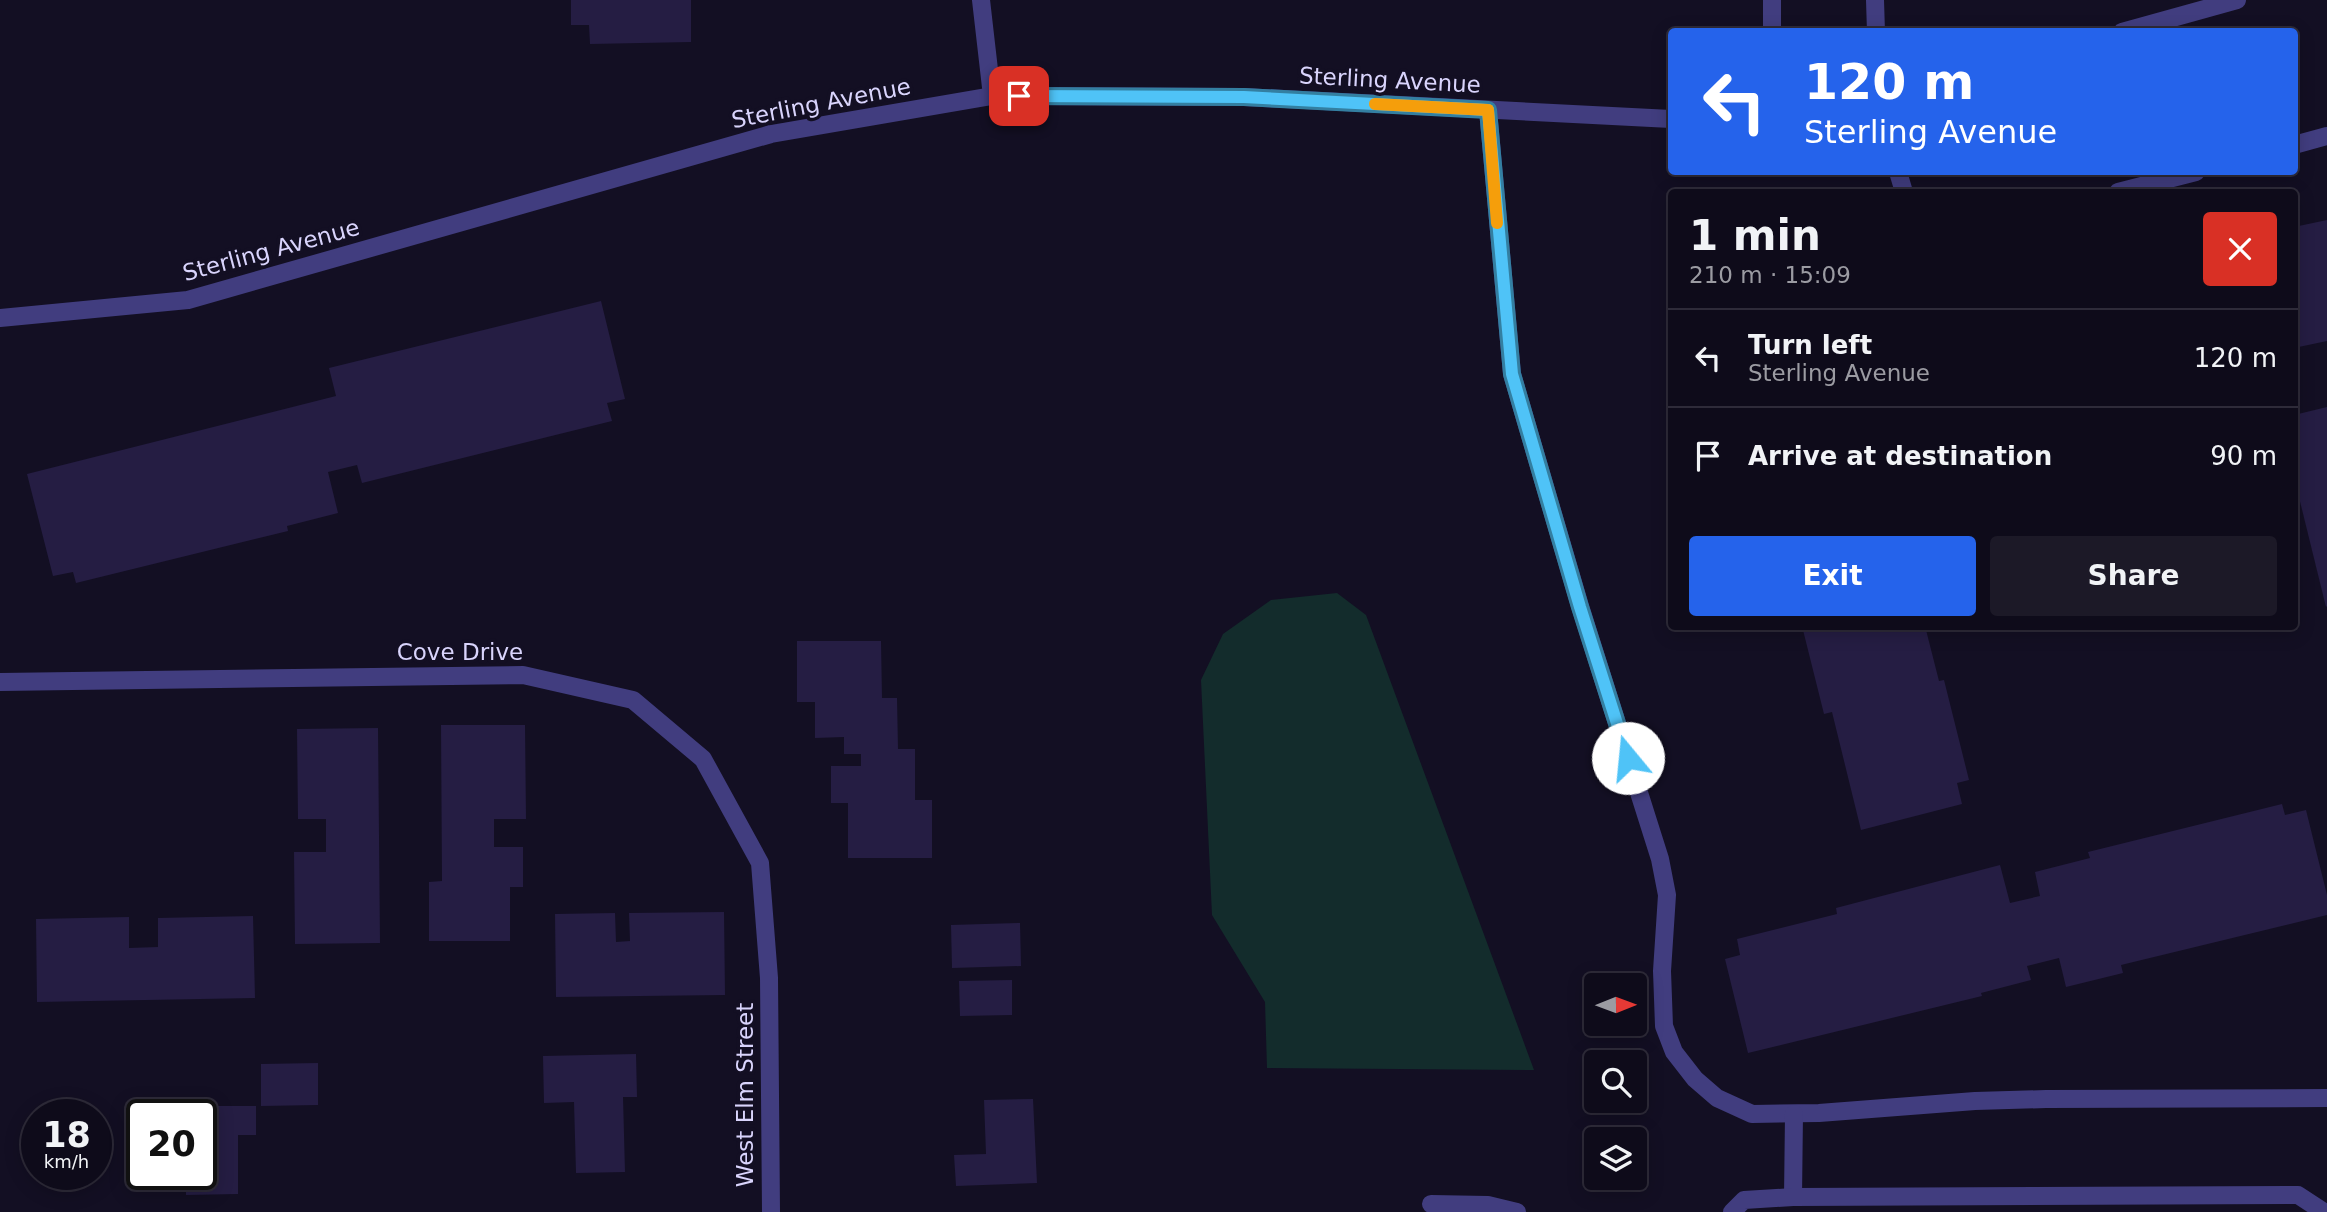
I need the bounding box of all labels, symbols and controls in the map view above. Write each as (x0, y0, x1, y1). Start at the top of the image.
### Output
text: 120 m (1804, 54, 1974, 111)
icon: left (1689, 56, 1780, 147)
street label: Sterling Avenue (1298, 62, 1482, 98)
pin (989, 66, 1049, 126)
street label: Sterling Avenue (729, 73, 913, 133)
icon: arrive (1000, 77, 1038, 115)
text: Sterling Avenue (1804, 113, 2057, 151)
text: 1 min (1689, 211, 1821, 260)
button: close (2203, 212, 2277, 286)
street label: Sterling Avenue (180, 214, 362, 286)
text: 210 m · 15:09 (1689, 262, 1851, 288)
text: Turn left (1748, 330, 1872, 360)
icon: left (1689, 339, 1727, 377)
text: 120 m (2194, 343, 2277, 373)
text: Sterling Avenue (1748, 360, 1930, 386)
icon: arrive (1689, 437, 1727, 475)
text: Arrive at destination (1748, 441, 2052, 471)
text: 90 m (2210, 441, 2277, 471)
button: Exit (1689, 536, 1976, 616)
button: Share (1990, 536, 2277, 616)
street label: Cove Drive (397, 639, 523, 665)
position arrow (1591, 721, 1665, 795)
north arrow (1584, 973, 1647, 1036)
map controls (1584, 973, 1647, 1190)
street label: West Elm Street (732, 1003, 758, 1187)
button: search (1584, 1050, 1647, 1113)
speed limit sign: 20 (126, 1099, 217, 1190)
text: 18 (42, 1115, 91, 1155)
button: layers (1584, 1127, 1647, 1190)
text: km/h (44, 1151, 89, 1172)

